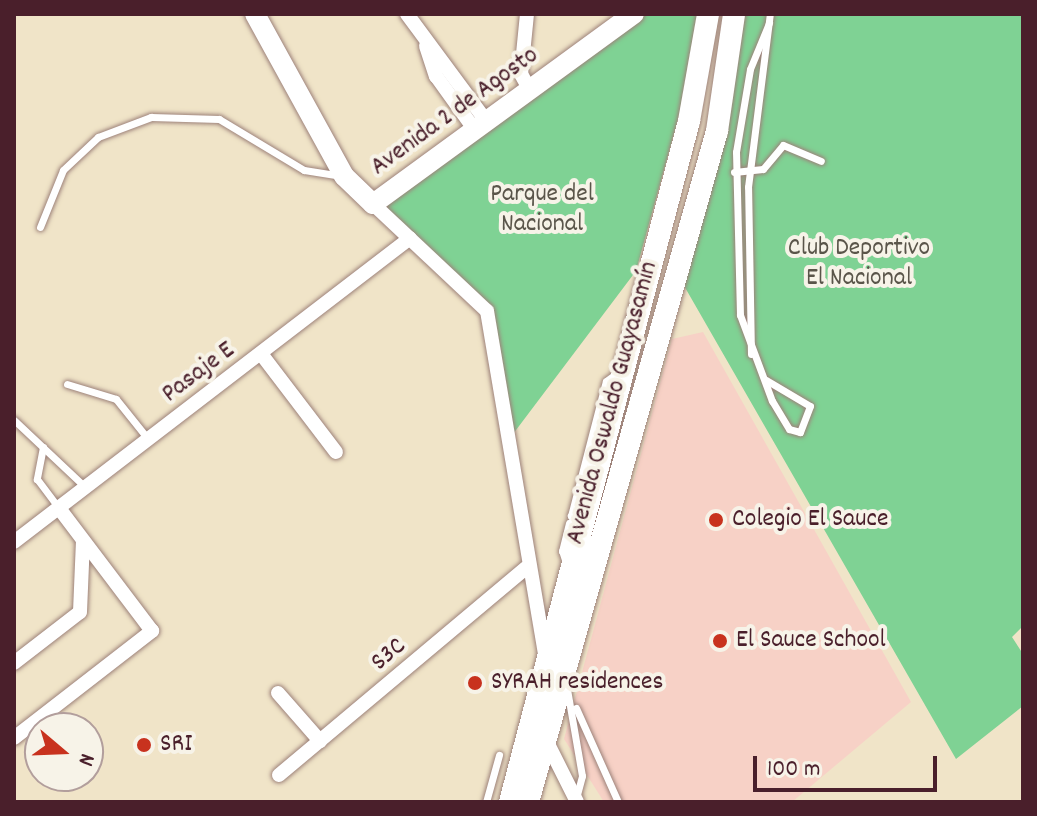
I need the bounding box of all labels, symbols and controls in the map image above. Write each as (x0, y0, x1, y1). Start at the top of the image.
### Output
street label: Avenida 2 de Agosto (365, 41, 545, 183)
park label: Parque del Nacional (490, 179, 594, 240)
park label: Club Deportivo El Nacional (788, 233, 930, 294)
street label: Avenida Oswaldo Guayasamín (560, 258, 666, 548)
street label: Pasaje E (156, 336, 242, 410)
place label: Colegio El Sauce (732, 504, 888, 536)
marker: Colegio El Sauce (707, 511, 725, 529)
place label: El Sauce School (736, 625, 886, 657)
street label: S3C (365, 632, 413, 678)
marker: El Sauce School (711, 632, 729, 650)
place label: SYRAH residences (491, 667, 663, 699)
marker: SYRAH residences (466, 674, 484, 692)
north arrow (24, 712, 104, 792)
place label: SRI (160, 729, 192, 761)
marker: SRI (135, 736, 153, 754)
scale bar (757, 740, 941, 790)
text: N (69, 749, 102, 770)
text: 100 m (767, 753, 820, 787)

